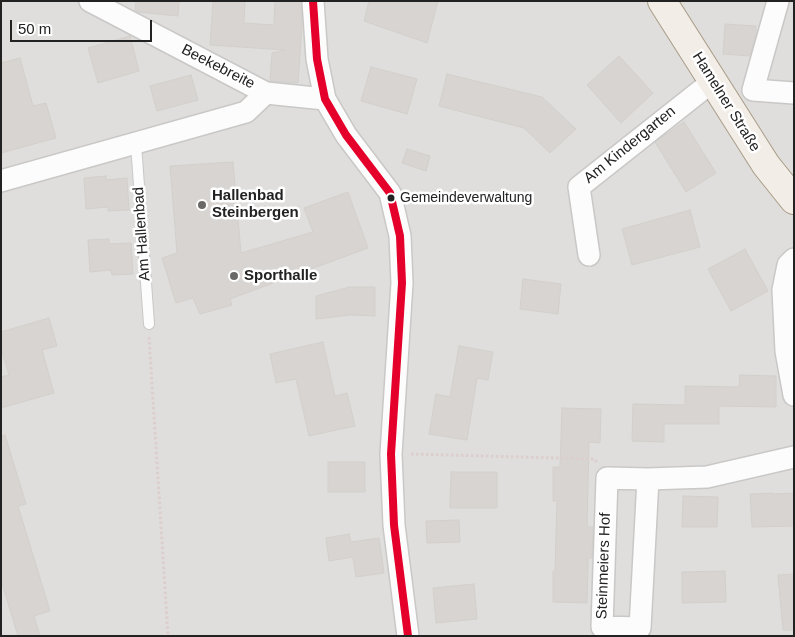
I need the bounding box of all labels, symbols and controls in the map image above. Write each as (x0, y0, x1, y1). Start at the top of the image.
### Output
scale bar (12, 10, 155, 42)
text: 50 m (18, 20, 51, 37)
street label: Beekebreite (178, 41, 258, 93)
street label: Hamelner Straße (688, 49, 764, 155)
street label: Am Kindergarten (581, 103, 679, 187)
street label: Am Hallenbad (130, 186, 154, 282)
place label: Hallenbad Steinbergen (212, 187, 299, 222)
place label: Gemeindeverwaltung (400, 190, 532, 206)
marker: Gemeindeverwaltung (386, 193, 396, 203)
marker: Hallenbad Steinbergen (196, 199, 208, 211)
place label: Sporthalle (244, 267, 317, 285)
marker: Sporthalle (228, 270, 240, 282)
street label: Steinmeiers Hof (593, 512, 615, 620)

